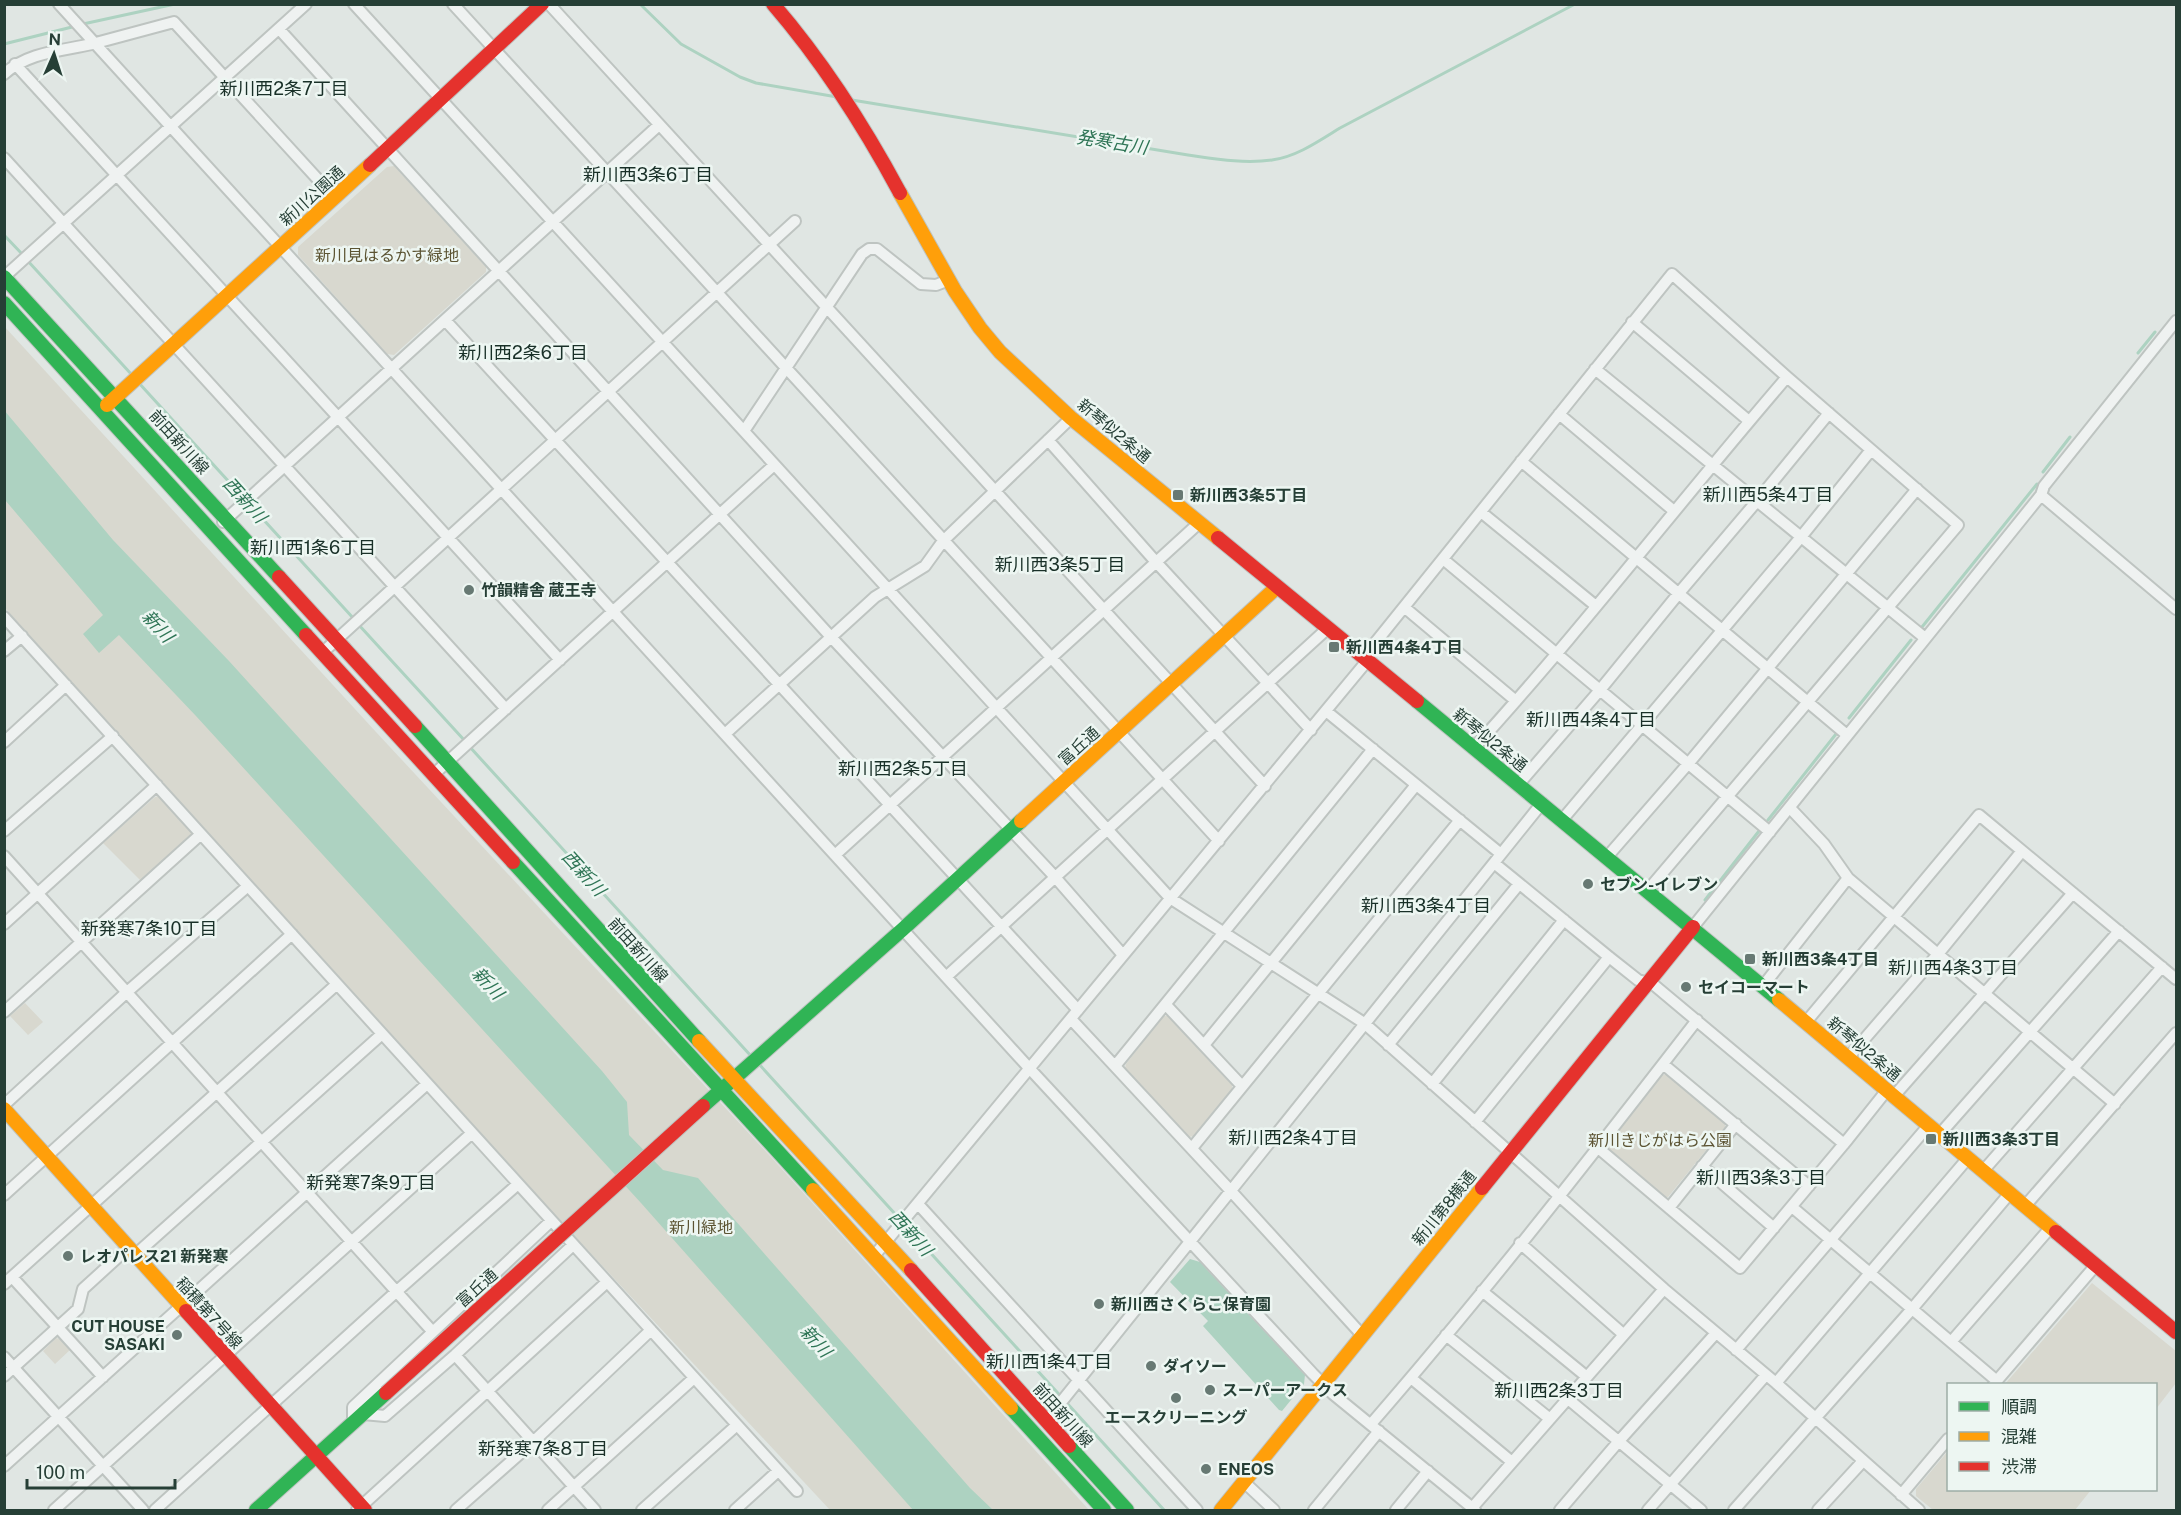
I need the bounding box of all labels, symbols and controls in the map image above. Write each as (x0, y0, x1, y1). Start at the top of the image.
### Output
north arrow (24, 24, 84, 84)
text: N (48, 30, 62, 49)
district label: 新川西2条7丁目 (219, 78, 349, 99)
water label: 発寒古川 (1075, 126, 1151, 158)
street label: 新川公園通 (276, 162, 348, 230)
district label: 新川西3条6丁目 (583, 164, 713, 185)
park label: 新川見はるかす緑地 (315, 246, 459, 265)
district label: 新川西2条6丁目 (458, 342, 588, 363)
street label: 新琴似2条通 (1074, 395, 1154, 467)
street label: 前田新川線 (145, 406, 213, 478)
water label: 西新川 (219, 473, 272, 529)
district label: 新川西5条4丁目 (1703, 484, 1833, 505)
place label: 新川西3条5丁目 (1190, 486, 1307, 505)
marker: 新川西3条5丁目 (1171, 488, 1185, 502)
district label: 新川西1条6丁目 (250, 537, 376, 558)
district label: 新川西3条5丁目 (995, 554, 1125, 575)
place label: 竹韻精舎 蔵王寺 (481, 581, 597, 600)
marker: 竹韻精舎 蔵王寺 (462, 583, 476, 597)
water label: 新川 (138, 606, 179, 648)
place label: 新川西4条4丁目 (1346, 638, 1463, 657)
marker: 新川西4条4丁目 (1327, 640, 1341, 654)
street label: 新琴似2条通 (1449, 704, 1531, 776)
district label: 新川西4条4丁目 (1526, 709, 1656, 730)
street label: 富丘通 (1055, 723, 1103, 769)
district label: 新川西2条5丁目 (838, 758, 968, 779)
water label: 西新川 (558, 846, 611, 902)
place label: セブン-イレブン (1600, 875, 1718, 894)
marker: セブン-イレブン (1581, 877, 1595, 891)
district label: 新川西3条4丁目 (1361, 895, 1491, 916)
street label: 前田新川線 (604, 914, 672, 986)
district label: 新発寒7条10丁目 (80, 918, 218, 939)
place label: 新川西3条4丁目 (1762, 950, 1879, 969)
marker: 新川西3条4丁目 (1743, 952, 1757, 966)
district label: 新川西4条3丁目 (1888, 957, 2018, 978)
water label: 新川 (468, 963, 509, 1005)
place label: セイコーマート (1698, 978, 1810, 997)
marker: セイコーマート (1679, 980, 1693, 994)
street label: 新琴似2条通 (1824, 1013, 1904, 1085)
district label: 新川西2条4丁目 (1228, 1127, 1358, 1148)
place label: 新川西3条3丁目 (1943, 1130, 2060, 1149)
park label: 新川きじがはら公園 (1588, 1131, 1732, 1150)
marker: 新川西3条3丁目 (1924, 1132, 1938, 1146)
street label: 新川第8横通 (1408, 1167, 1480, 1249)
district label: 新川西3条3丁目 (1696, 1167, 1826, 1188)
district label: 新発寒7条9丁目 (306, 1172, 436, 1193)
water label: 西新川 (885, 1206, 938, 1262)
park label: 新川緑地 (669, 1218, 733, 1237)
place label: レオパレス21 新発寒 (80, 1247, 229, 1266)
marker: レオパレス21 新発寒 (61, 1249, 75, 1263)
street label: 富丘通 (453, 1265, 501, 1311)
street label: 稲積第7号線 (172, 1273, 246, 1353)
place label: 新川西さくらこ保育園 (1111, 1295, 1271, 1314)
marker: 新川西さくらこ保育園 (1092, 1297, 1106, 1311)
place label: CUT HOUSE SASAKI (71, 1317, 165, 1354)
water label: 新川 (796, 1321, 837, 1363)
marker: CUT HOUSE SASAKI (170, 1328, 184, 1342)
district label: 新川西1条4丁目 (986, 1351, 1112, 1372)
place label: ダイソー (1163, 1357, 1227, 1376)
marker: ダイソー (1144, 1359, 1158, 1373)
street label: 前田新川線 (1029, 1379, 1097, 1451)
district label: 新川西2条3丁目 (1494, 1380, 1624, 1401)
place label: スーパーアークス (1222, 1381, 1348, 1400)
marker: スーパーアークス (1203, 1383, 1217, 1397)
legend (1947, 1383, 2157, 1491)
marker: エースクリーニング (1169, 1391, 1183, 1405)
text: 順調 (2001, 1396, 2037, 1417)
place label: エースクリーニング (1104, 1408, 1248, 1427)
text: 混雑 (2001, 1426, 2037, 1447)
district label: 新発寒7条8丁目 (478, 1438, 608, 1459)
scale bar (27, 1452, 176, 1490)
text: 渋滞 (2001, 1456, 2037, 1477)
place label: ENEOS (1218, 1460, 1274, 1479)
text: 100 m (36, 1462, 85, 1483)
marker: ENEOS (1199, 1462, 1213, 1476)

